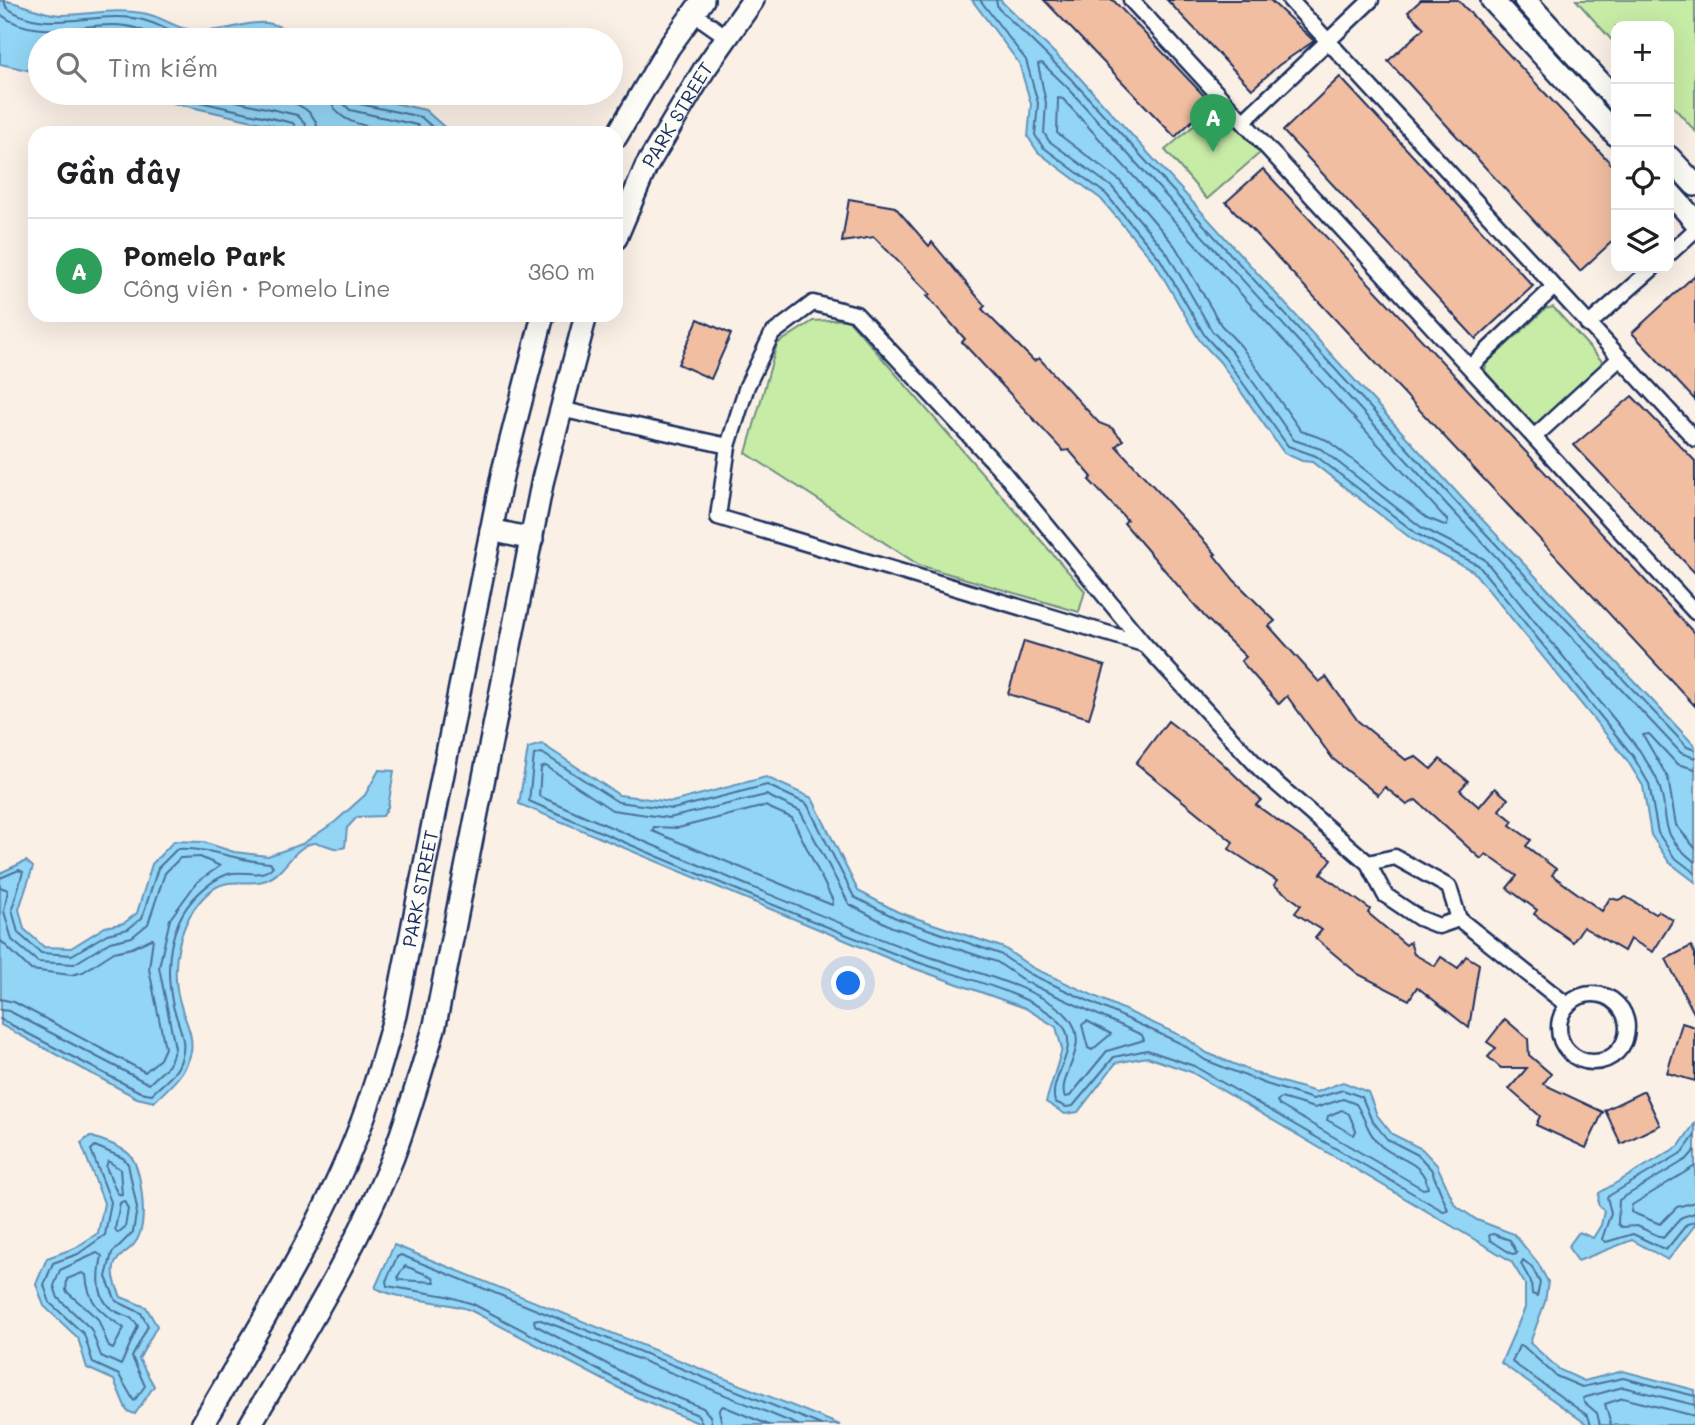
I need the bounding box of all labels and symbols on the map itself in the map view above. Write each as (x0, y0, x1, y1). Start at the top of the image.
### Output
street label: PARK STREET (636, 57, 718, 172)
pin: A (1190, 94, 1236, 152)
street label: PARK STREET (396, 828, 443, 949)
your location (831, 966, 865, 1000)

